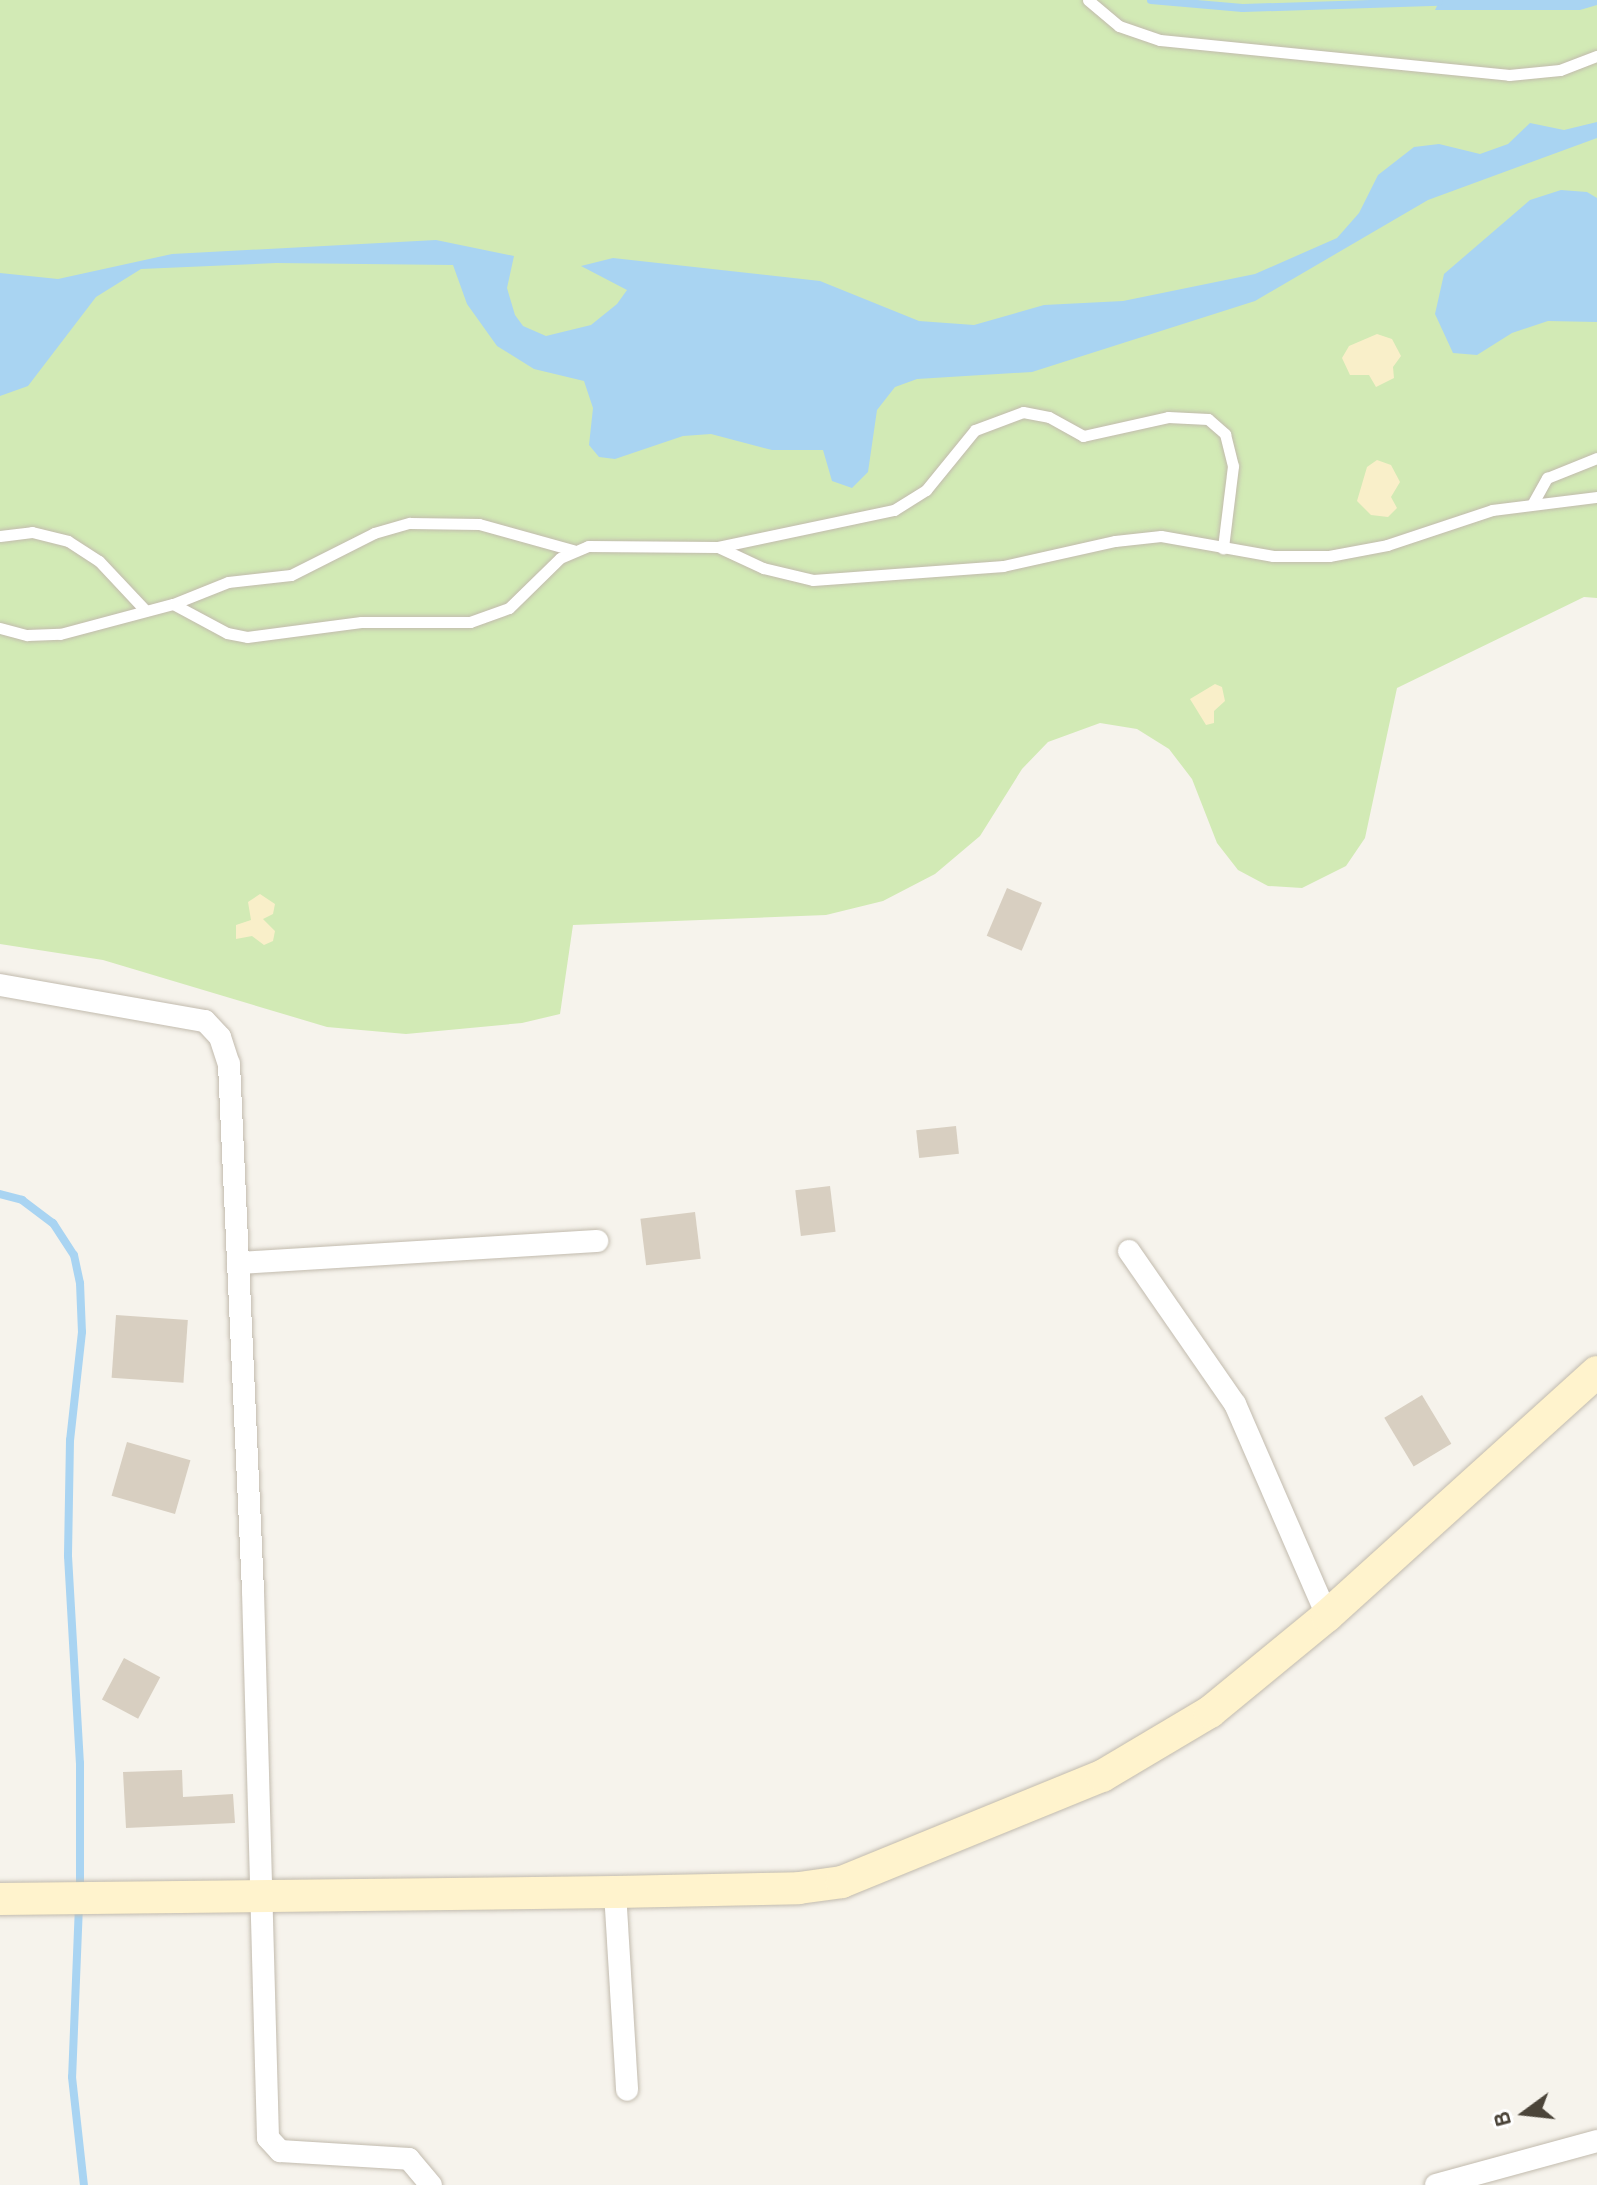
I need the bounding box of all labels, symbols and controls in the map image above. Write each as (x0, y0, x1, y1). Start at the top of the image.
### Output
north arrow (1485, 2073, 1565, 2153)
text: B (1486, 2109, 1517, 2130)

